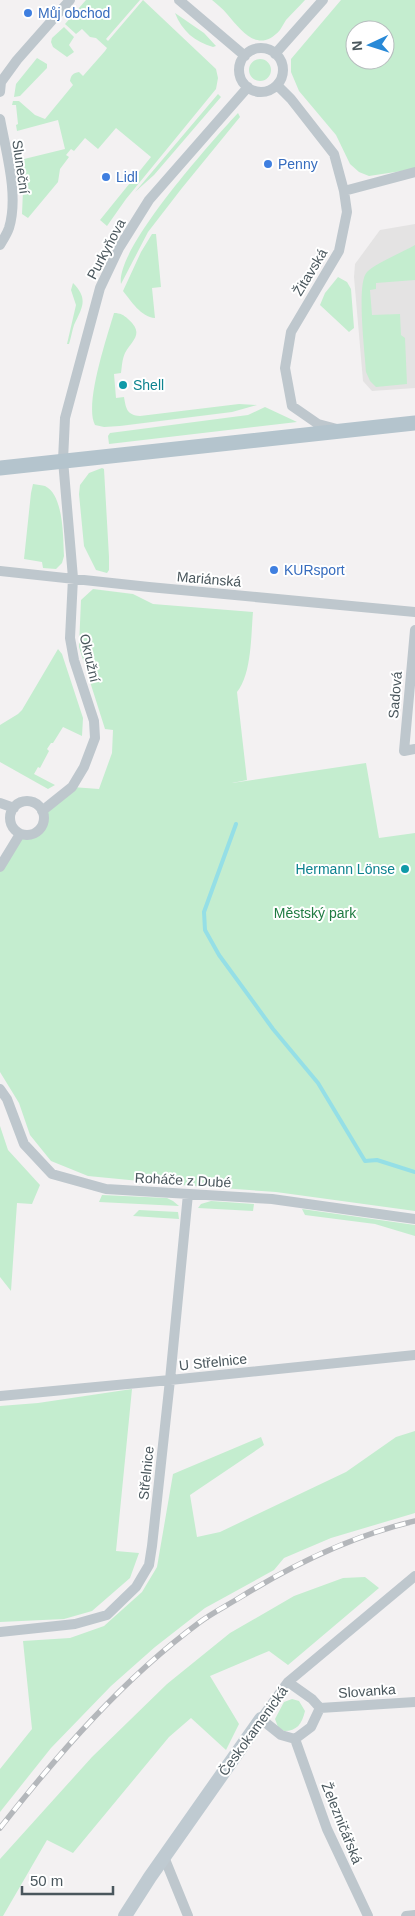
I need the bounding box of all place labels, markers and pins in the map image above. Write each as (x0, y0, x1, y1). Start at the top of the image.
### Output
place label: Můj obchod (38, 5, 110, 21)
marker: Můj obchod (22, 7, 34, 19)
place label: Penny (278, 156, 318, 172)
marker: Penny (262, 158, 274, 170)
place label: Lidl (116, 169, 138, 185)
marker: Lidl (100, 171, 112, 183)
place label: Shell (133, 377, 164, 393)
marker: Shell (117, 379, 129, 391)
place label: KURsport (284, 562, 345, 578)
marker: KURsport (268, 564, 280, 576)
place label: Hermann Lönse (295, 861, 395, 877)
marker: Hermann Lönse (399, 863, 411, 875)

